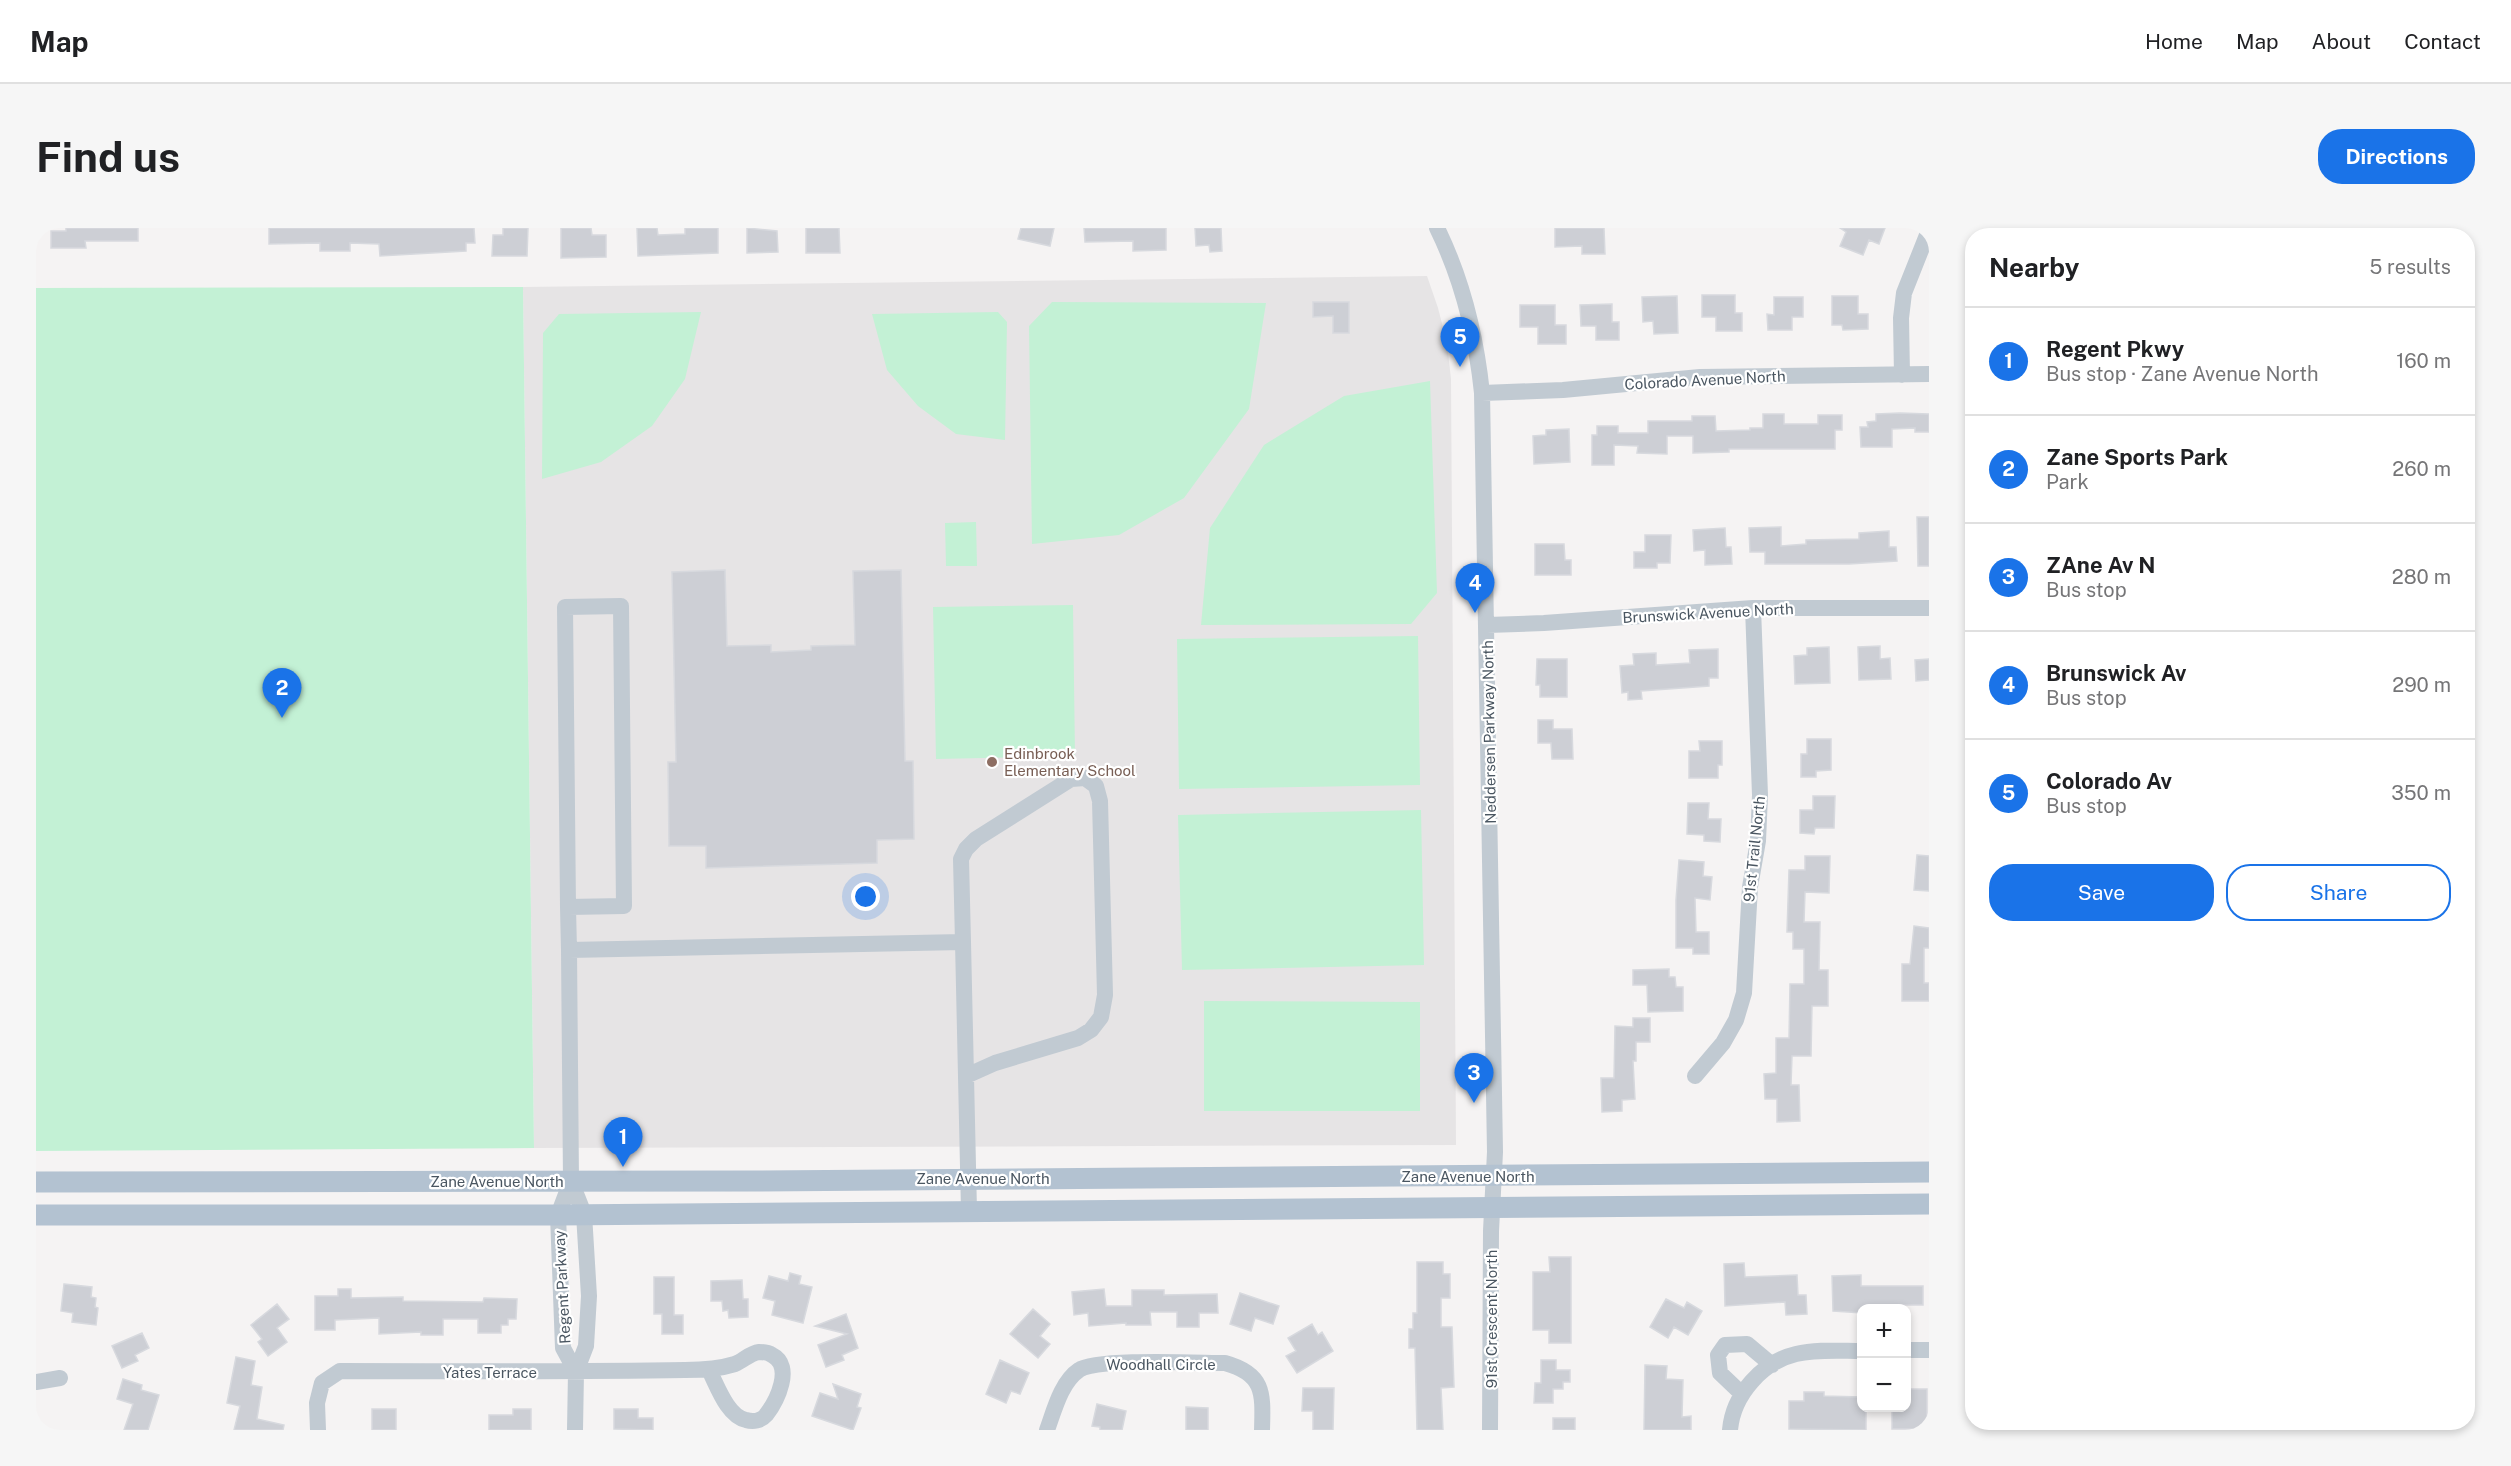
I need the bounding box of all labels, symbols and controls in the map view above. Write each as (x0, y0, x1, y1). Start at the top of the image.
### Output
text: Map (30, 25, 89, 58)
text: Home (2145, 29, 2203, 54)
text: Map (2236, 29, 2279, 54)
text: About (2312, 29, 2371, 54)
text: Contact (2404, 29, 2481, 54)
button: Directions (2318, 129, 2475, 184)
text: Find us (36, 132, 180, 181)
text: Nearby (1989, 252, 2079, 283)
text: 5 results (2369, 255, 2451, 279)
pin: 5 (1440, 318, 1480, 367)
text: Regent Pkwy (2046, 336, 2184, 362)
text: 1 (2004, 349, 2013, 373)
text: 160 m (2396, 349, 2451, 373)
text: Bus stop · Zane Avenue North (2046, 362, 2319, 386)
street label: Colorado Avenue North (1624, 367, 1786, 393)
text: Zane Sports Park (2046, 444, 2228, 470)
text: 2 (2002, 457, 2015, 481)
text: 260 m (2392, 457, 2451, 481)
text: Park (2046, 470, 2089, 494)
text: ZAne Av N (2046, 552, 2155, 578)
pin: 4 (1456, 564, 1494, 613)
text: 3 (2002, 565, 2015, 589)
text: 280 m (2392, 565, 2451, 589)
text: Bus stop (2046, 578, 2127, 602)
street label: Brunswick Avenue North (1622, 600, 1794, 626)
street label: Neddersen Parkway North (1479, 640, 1499, 824)
text: Brunswick Av (2046, 660, 2187, 686)
pin: 2 (262, 668, 302, 718)
text: 4 (2002, 673, 2015, 697)
text: 290 m (2392, 673, 2451, 697)
text: Bus stop (2046, 686, 2127, 710)
place label: Edinbrook Elementary School (1004, 745, 1136, 779)
marker: Edinbrook Elementary School (985, 755, 999, 769)
text: Colorado Av (2046, 768, 2172, 794)
text: 5 (2002, 781, 2015, 805)
text: 350 m (2391, 781, 2451, 805)
text: Bus stop (2046, 794, 2127, 818)
street label: 91st Trail North (1740, 795, 1768, 903)
button: Save (1989, 864, 2214, 921)
button: Share (2226, 864, 2451, 921)
your location (851, 882, 880, 911)
pin: 3 (1454, 1054, 1494, 1103)
pin: 1 (604, 1118, 642, 1167)
street label: Zane Avenue North (1401, 1168, 1535, 1185)
street label: Zane Avenue North (916, 1170, 1050, 1187)
street label: Zane Avenue North (430, 1173, 564, 1190)
street label: Regent Parkway (551, 1230, 573, 1344)
street label: 91st Crescent North (1483, 1250, 1500, 1388)
map controls (1857, 1304, 1911, 1412)
button: + (1857, 1304, 1911, 1358)
street label: Woodhall Circle (1106, 1356, 1216, 1373)
button: − (1857, 1358, 1911, 1412)
street label: Yates Terrace (443, 1364, 537, 1381)

